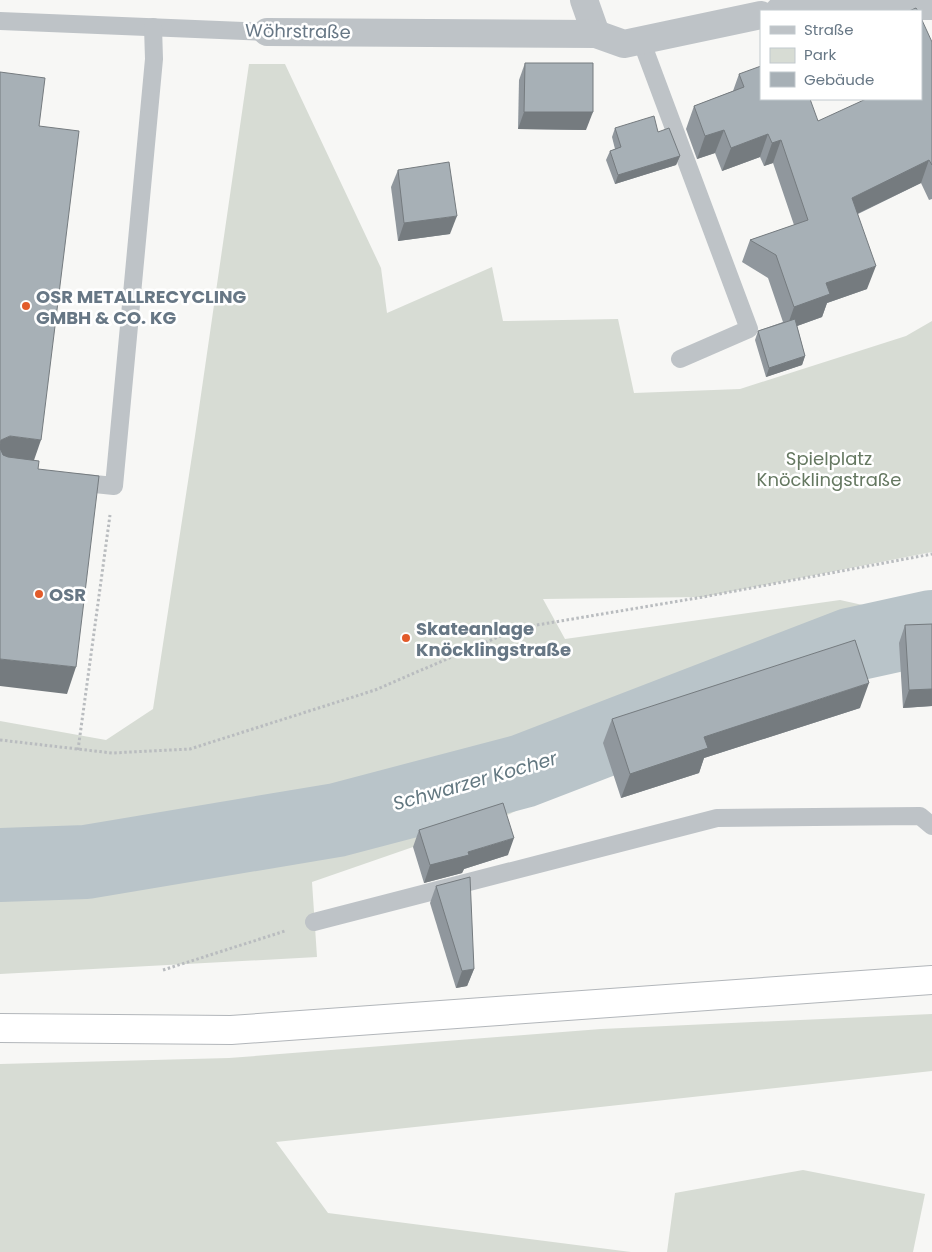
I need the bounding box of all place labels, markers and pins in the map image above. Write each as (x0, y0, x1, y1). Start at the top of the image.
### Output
place label: OSR METALLRECYCLING GMBH & CO. KG (36, 284, 247, 330)
marker: OSR METALLRECYCLING GMBH & CO. KG (20, 300, 32, 312)
place label: OSR (49, 582, 86, 607)
marker: OSR (33, 588, 45, 600)
place label: Skateanlage Knöcklingstraße (416, 616, 571, 662)
marker: Skateanlage Knöcklingstraße (400, 632, 412, 644)

